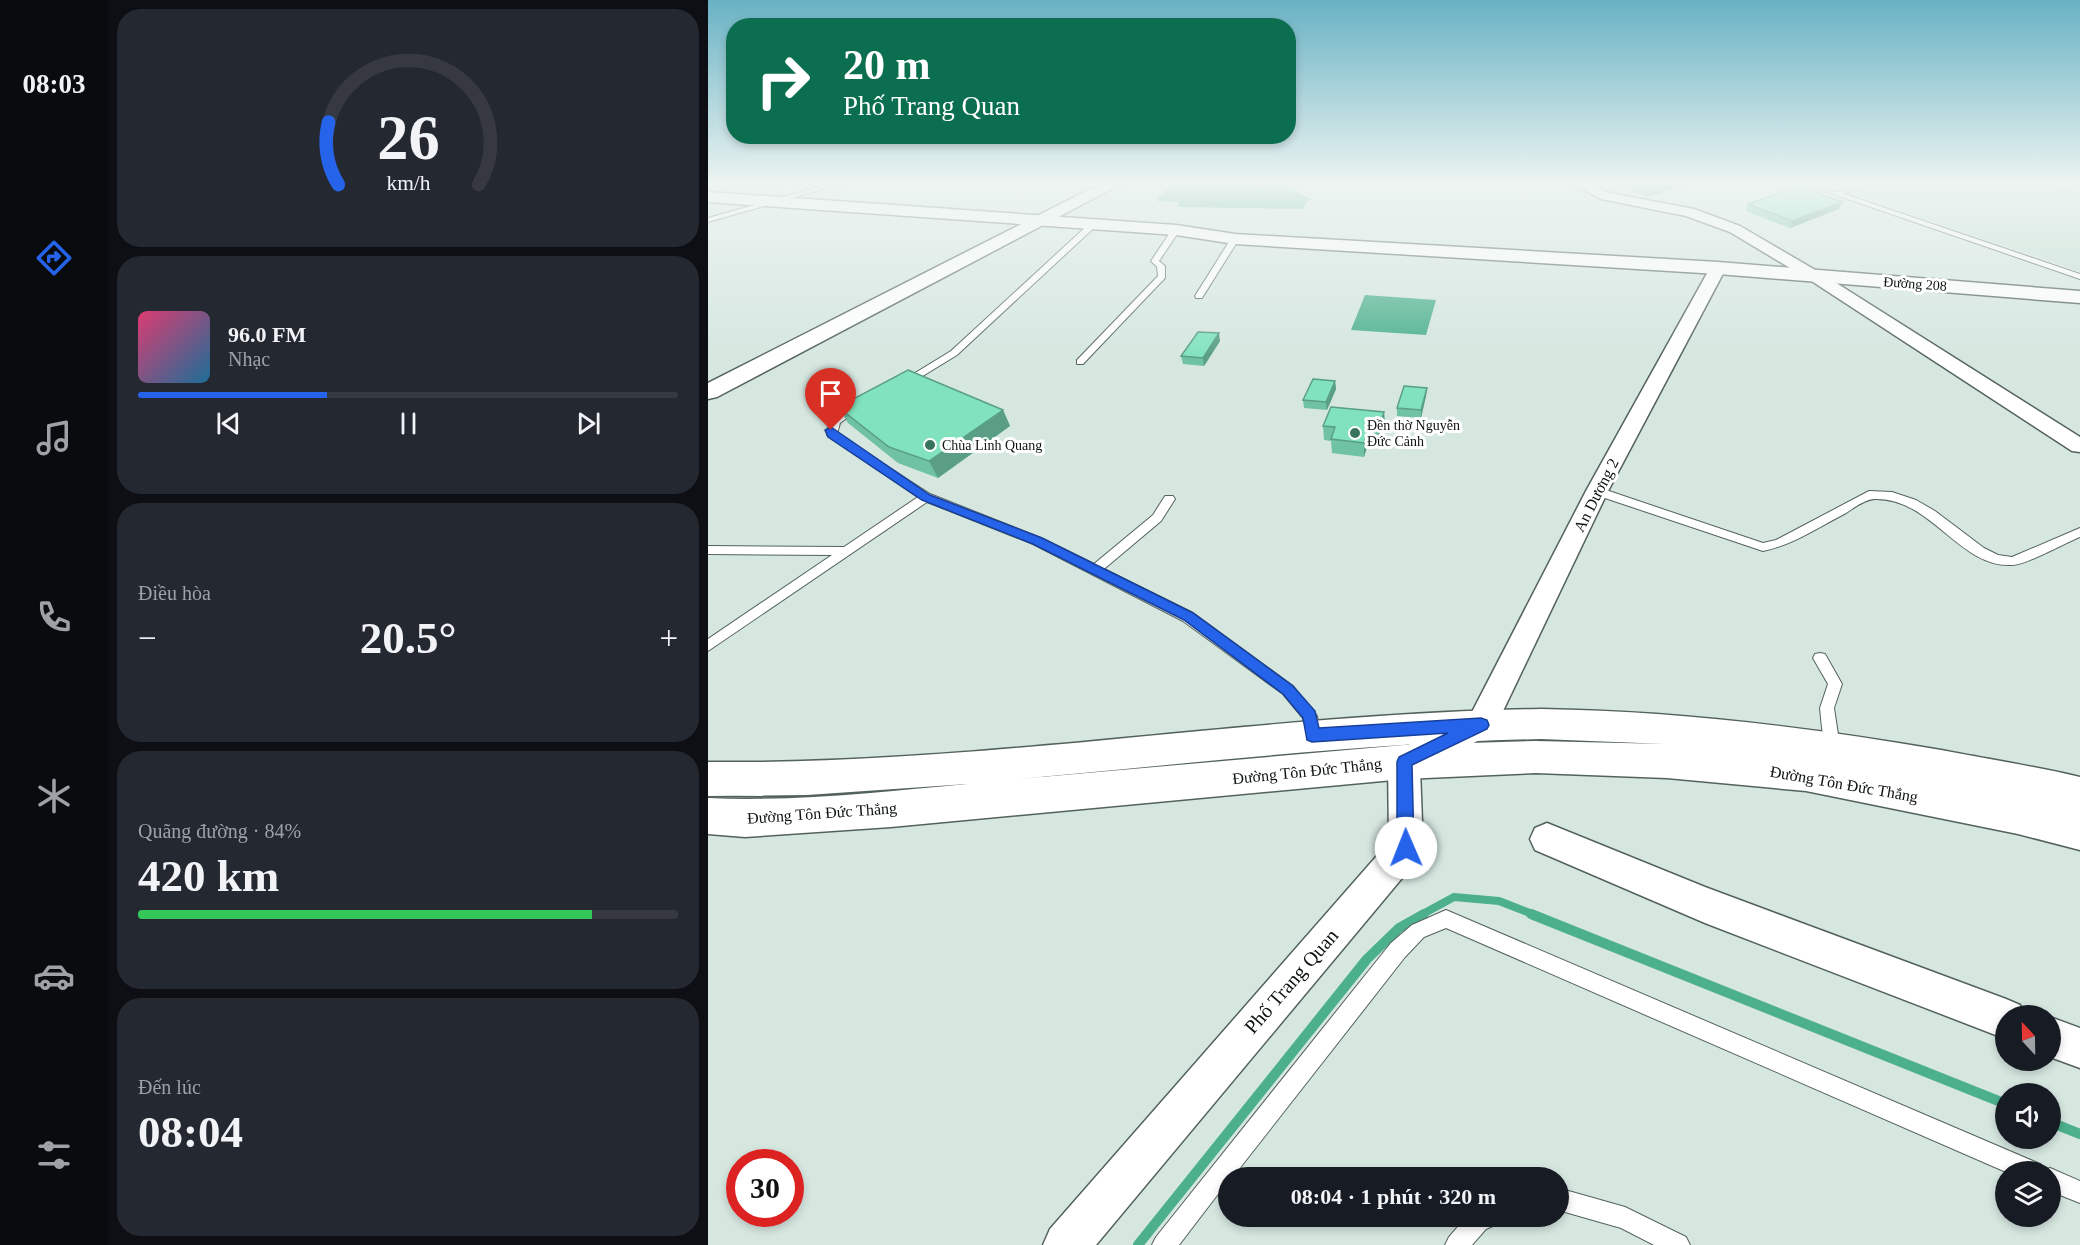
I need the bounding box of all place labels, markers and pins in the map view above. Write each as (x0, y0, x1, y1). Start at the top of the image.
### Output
pin (805, 368, 856, 430)
place label: Đền thờ Nguyễn Đức Cảnh (1367, 418, 1460, 449)
marker: Đền thờ Nguyễn Đức Cảnh (1348, 426, 1362, 440)
marker: Chùa Linh Quang (923, 438, 937, 452)
place label: Chùa Linh Quang (942, 438, 1042, 453)

